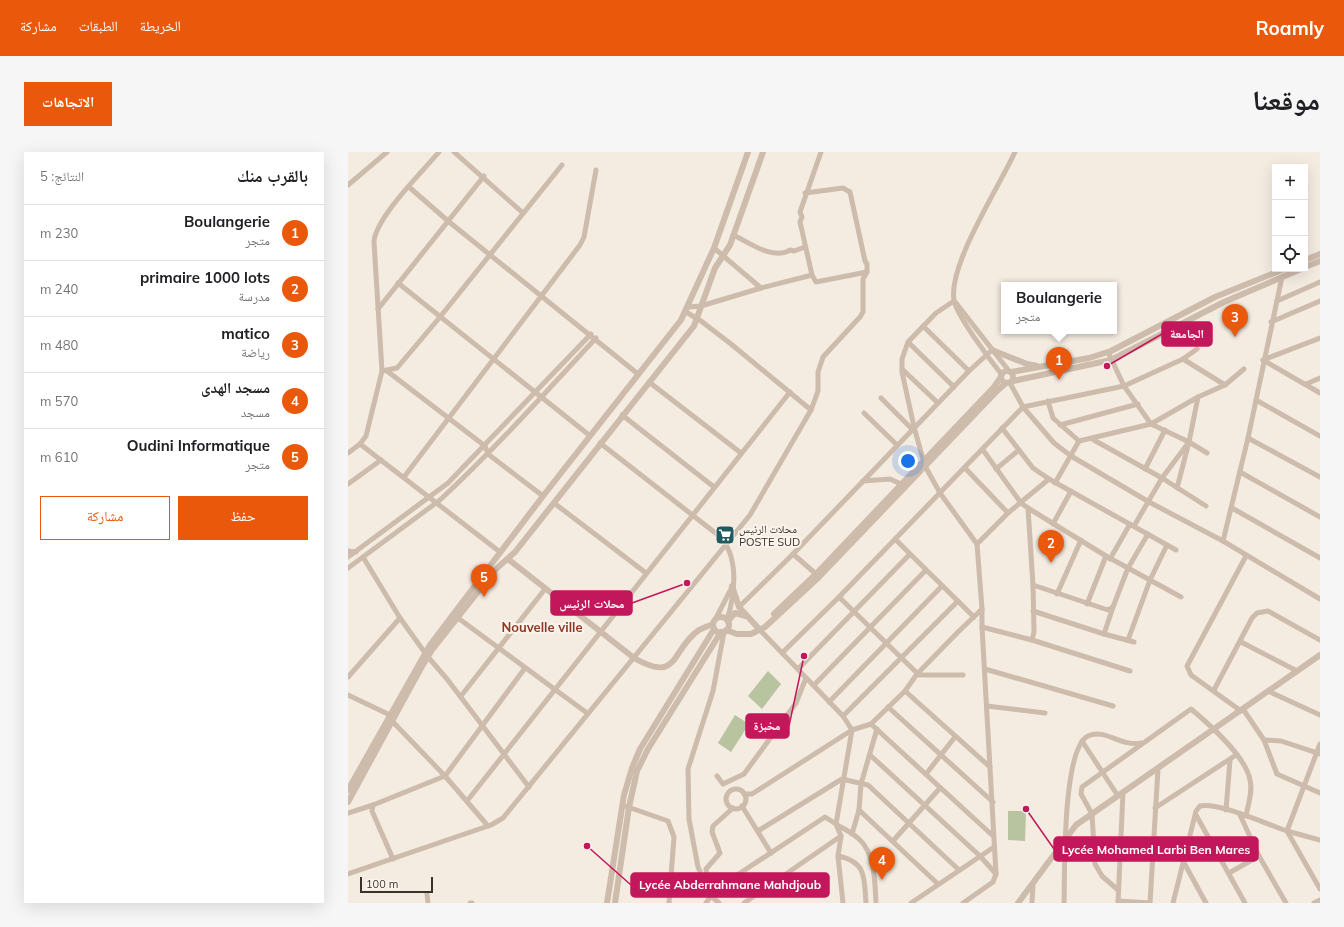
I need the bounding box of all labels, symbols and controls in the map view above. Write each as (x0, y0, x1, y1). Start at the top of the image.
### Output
text: Roamly (1256, 16, 1324, 40)
text: مشاركة (20, 17, 57, 35)
text: الطبقات (79, 17, 118, 35)
text: الخريطة (140, 17, 181, 35)
button: الاتجاهات (24, 82, 112, 126)
text: موقعنا (1252, 82, 1320, 117)
map controls (1272, 164, 1308, 272)
button: + (1272, 164, 1308, 200)
text: بالقرب منك (237, 165, 308, 186)
text: النتائج: 5 (40, 168, 84, 184)
button: − (1272, 200, 1308, 236)
text: Boulangerie (184, 212, 270, 231)
text: 230 m (40, 225, 78, 241)
text: 1 (291, 225, 299, 241)
text: متجر (245, 232, 270, 248)
button: locate (1272, 236, 1308, 272)
text: primaire 1000 lots (140, 268, 270, 287)
text: 240 m (40, 281, 78, 297)
text: 2 (291, 281, 299, 297)
popup (1001, 282, 1117, 334)
text: مدرسة (238, 288, 270, 304)
text: Boulangerie (1016, 288, 1102, 307)
pin: 3 (1222, 304, 1248, 337)
text: متجر (1016, 308, 1041, 324)
callout: الجامعة (1162, 322, 1212, 346)
text: matico (221, 324, 270, 343)
text: الجامعة (1170, 326, 1204, 341)
text: 480 m (40, 337, 78, 353)
text: 3 (291, 337, 299, 353)
text: رياضة (241, 344, 270, 360)
pin: 1 (1046, 347, 1072, 380)
text: مسجد الهدى (201, 378, 270, 397)
text: 570 m (40, 393, 78, 409)
text: 4 (291, 393, 299, 409)
text: مسجد (241, 404, 270, 420)
text: Oudini Informatique (127, 436, 270, 455)
text: 610 m (40, 449, 78, 465)
text: 5 (291, 449, 299, 465)
your location (898, 451, 918, 471)
text: متجر (245, 456, 270, 472)
button: مشاركة (40, 496, 170, 540)
button: حفظ (178, 496, 308, 540)
place label: محلات الرئيس POSTE SUD (739, 522, 800, 549)
supermarket icon: محلات الرئيس POSTE SUD (714, 524, 736, 546)
pin: 2 (1038, 530, 1064, 563)
pin: 5 (471, 564, 497, 597)
callout: محلات الرئيس (551, 591, 632, 615)
text: محلات الرئيس (560, 596, 625, 612)
district label: Nouvelle ville (501, 619, 583, 635)
callout: مخبزة (746, 714, 789, 738)
text: مخبزة (754, 718, 781, 733)
callout: Lycée Mohamed Larbi Ben Mares (1054, 837, 1258, 861)
text: Lycée Mohamed Larbi Ben Mares (1062, 842, 1250, 857)
pin: 4 (869, 847, 895, 880)
callout: Lycée Abderrahmane Mahdjoub (631, 873, 829, 897)
scale bar (360, 875, 433, 894)
text: 100 m (366, 877, 398, 891)
text: Lycée Abderrahmane Mahdjoub (639, 877, 821, 892)

